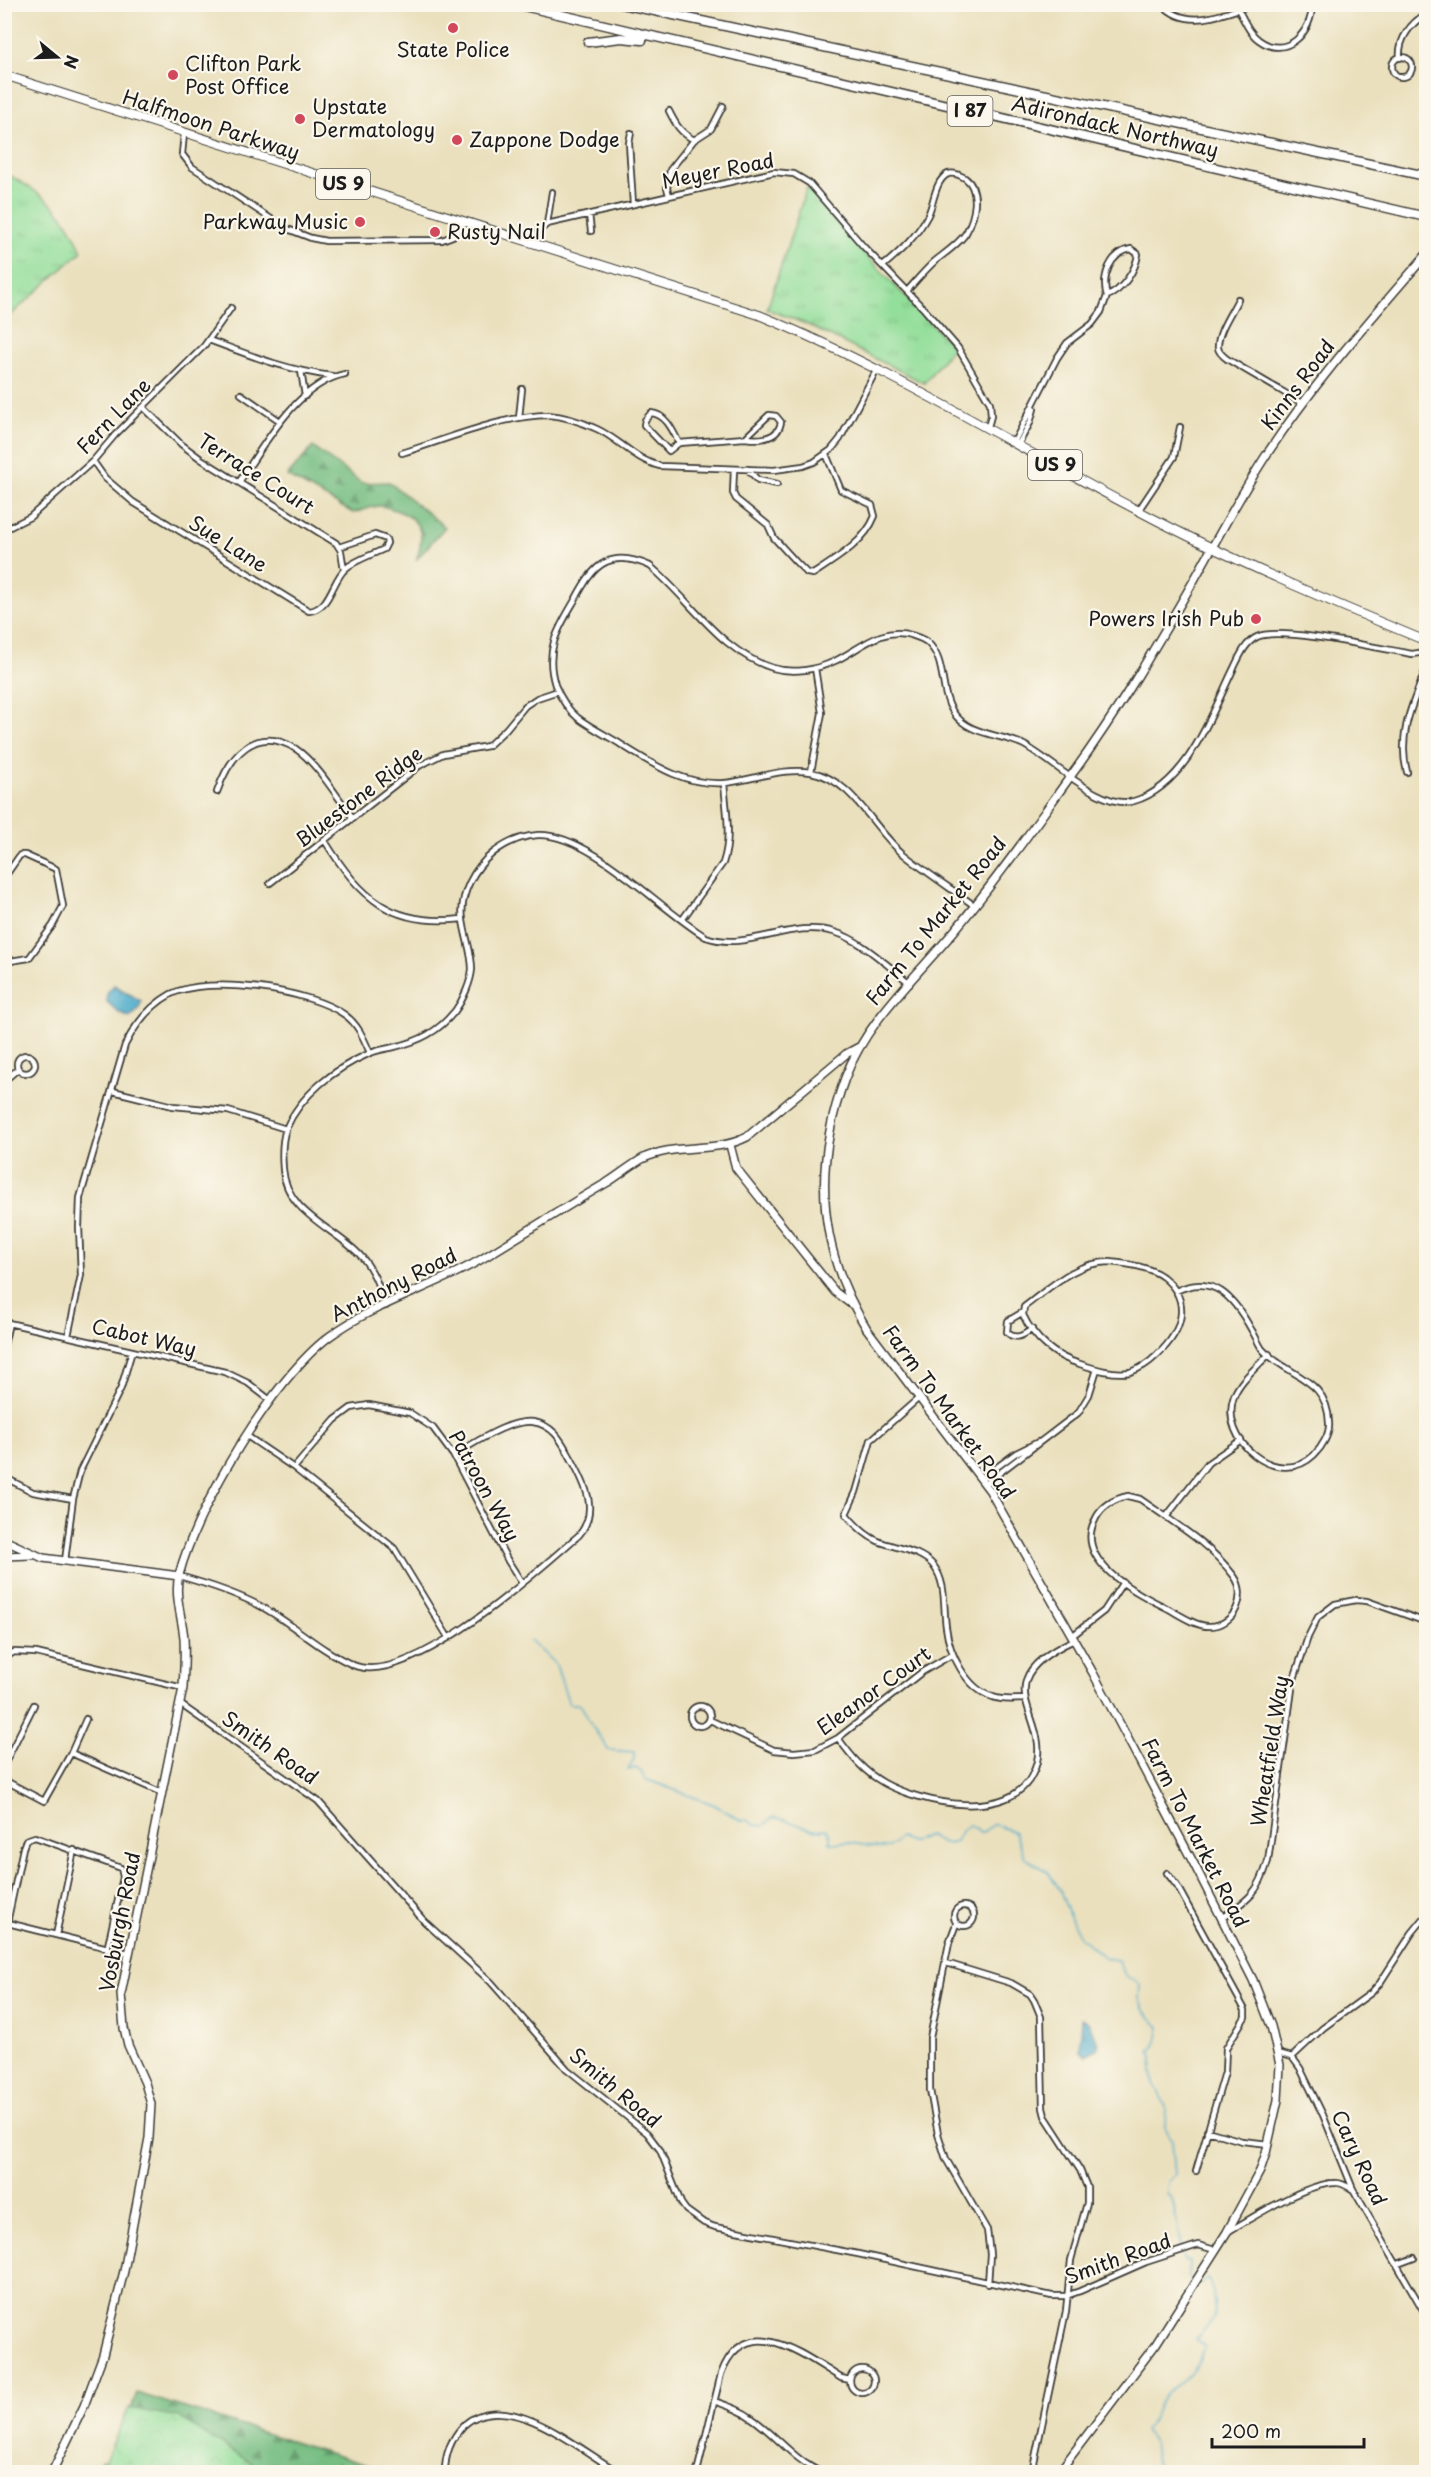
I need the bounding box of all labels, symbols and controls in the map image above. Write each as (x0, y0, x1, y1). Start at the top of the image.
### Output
marker: State Police (446, 21, 460, 35)
north arrow (27, 27, 87, 87)
place label: State Police (396, 34, 510, 64)
place label: Clifton Park Post Office (185, 48, 301, 101)
text: N (59, 52, 86, 72)
marker: Clifton Park Post Office (166, 68, 180, 82)
street label: Halfmoon Parkway (119, 81, 304, 167)
street label: Adirondack Northway (1009, 88, 1222, 164)
place label: Upstate Dermatology (312, 91, 435, 144)
road number: I 87 (948, 96, 992, 126)
marker: Upstate Dermatology (293, 112, 307, 126)
place label: Zappone Dodge (469, 124, 620, 154)
marker: Zappone Dodge (450, 133, 464, 147)
street label: Meyer Road (659, 144, 777, 196)
road number: US 9 (316, 169, 370, 199)
place label: Parkway Music (203, 206, 348, 236)
marker: Parkway Music (353, 215, 367, 229)
place label: Rusty Nail (447, 216, 546, 246)
marker: Rusty Nail (428, 225, 442, 239)
street label: Kinns Road (1253, 333, 1341, 436)
street label: Fern Lane (69, 370, 157, 460)
street label: Terrace Court (192, 425, 321, 521)
road number: US 9 (1028, 450, 1082, 480)
street label: Sue Lane (183, 507, 274, 579)
place label: Powers Irish Pub (1088, 603, 1244, 633)
marker: Powers Irish Pub (1249, 612, 1263, 626)
street label: Bluestone Ridge (288, 738, 428, 854)
street label: Farm To Market Road (858, 830, 1013, 1011)
street label: Anthony Road (325, 1239, 462, 1329)
street label: Cabot Way (89, 1310, 200, 1364)
street label: Farm To Market Road (876, 1318, 1024, 1505)
street label: Patroon Way (442, 1424, 528, 1547)
street label: Eleanor Court (810, 1638, 937, 1742)
street label: Wheatfield Way (1242, 1673, 1296, 1829)
street label: Smith Road (216, 1703, 325, 1791)
street label: Farm To Market Road (1135, 1732, 1257, 1933)
street label: Vosburgh Road (91, 1849, 147, 1994)
street label: Smith Road (563, 2040, 668, 2135)
street label: Cary Road (1325, 2105, 1395, 2210)
street label: Smith Road (1060, 2225, 1175, 2291)
scale bar (1212, 2411, 1364, 2449)
text: 200 m (1221, 2417, 1281, 2444)

